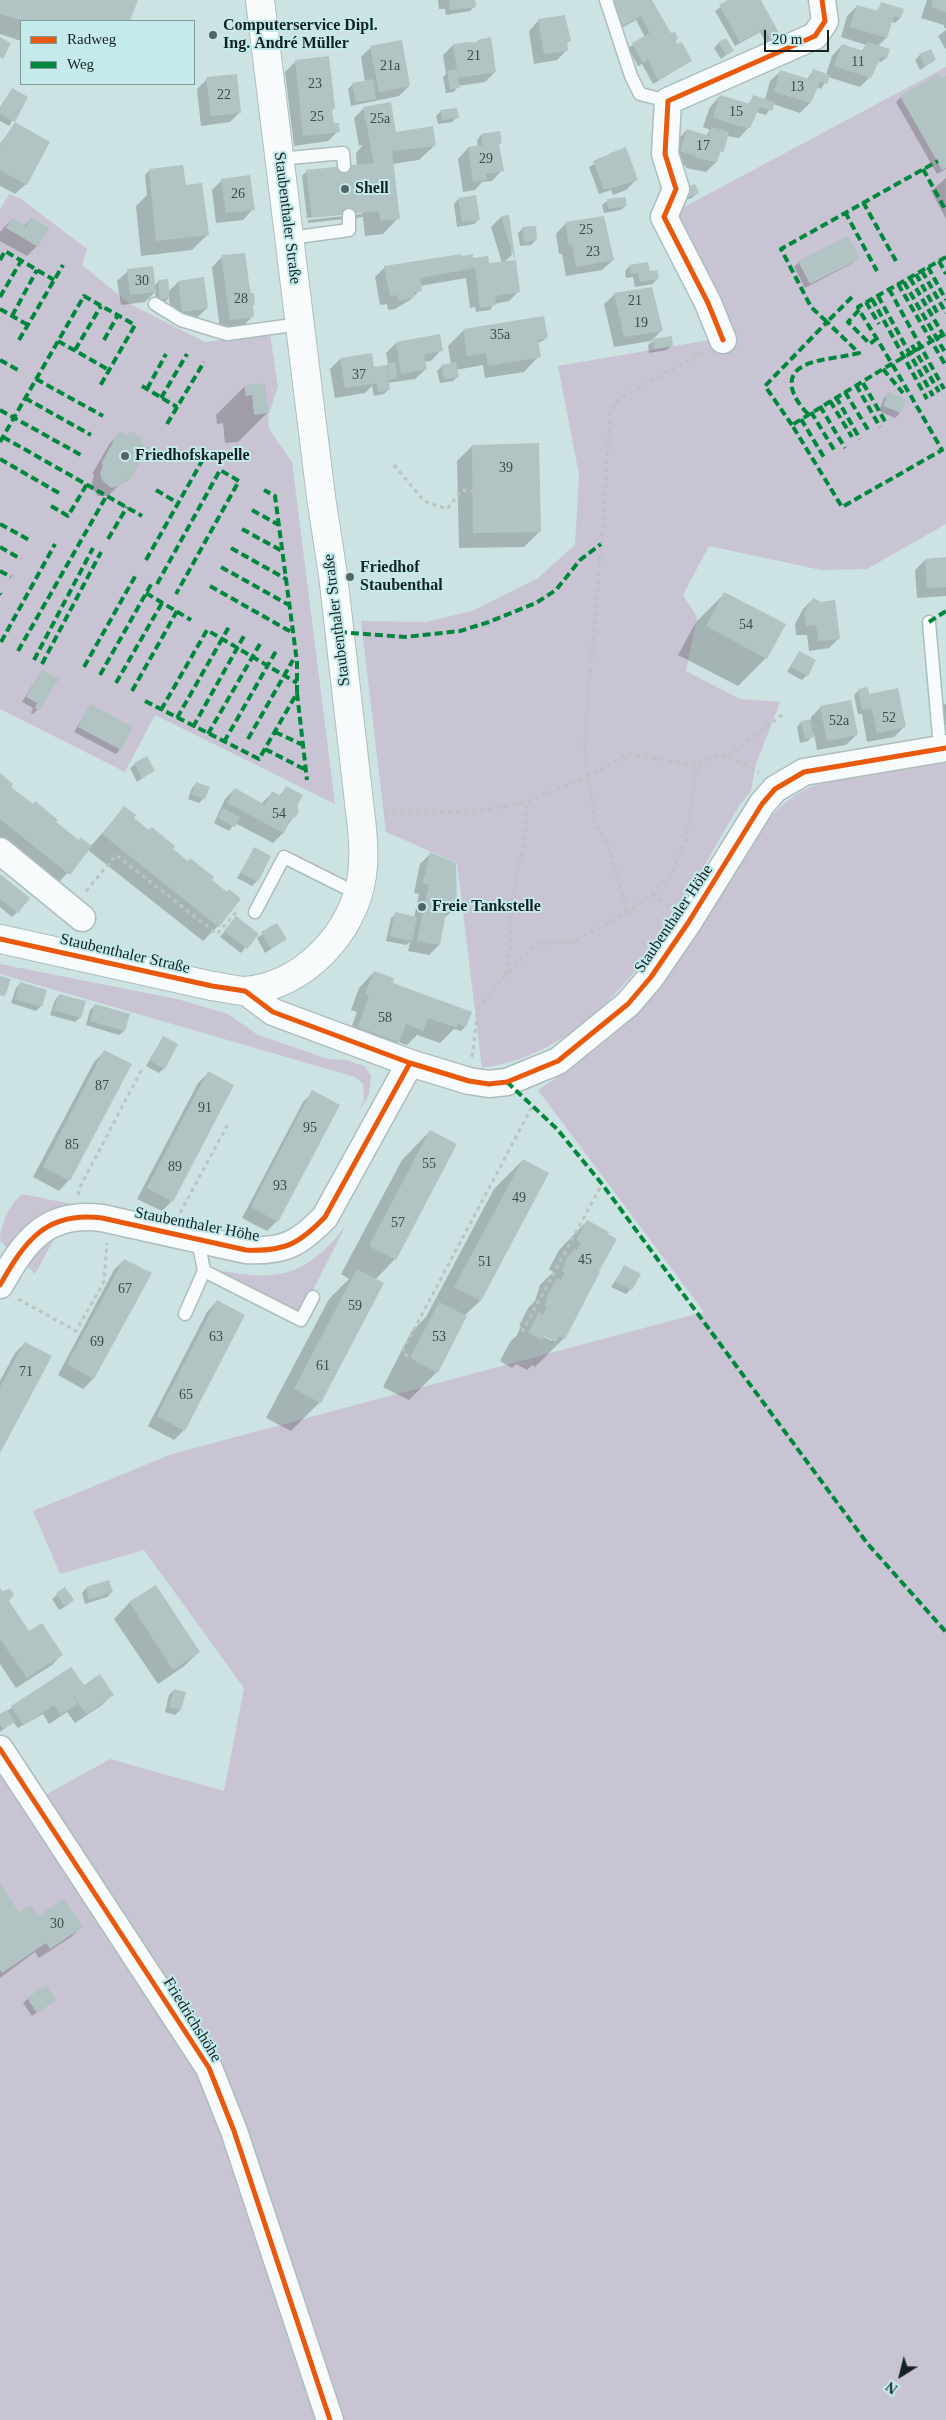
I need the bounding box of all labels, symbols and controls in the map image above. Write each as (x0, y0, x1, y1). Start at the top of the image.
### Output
place label: Computerservice Dipl. Ing. André Müller (223, 16, 378, 54)
legend (20, 20, 195, 85)
scale bar (766, 20, 831, 52)
marker: Computerservice Dipl. Ing. André Müller (207, 29, 219, 41)
text: Radweg (67, 31, 116, 47)
text: 20 m (772, 31, 802, 47)
house number: 21 (467, 48, 481, 64)
house number: 11 (851, 54, 865, 70)
text: Weg (67, 56, 94, 72)
house number: 21a (380, 58, 400, 74)
house number: 23 (308, 76, 322, 92)
house number: 13 (790, 79, 804, 95)
house number: 22 (217, 87, 231, 103)
house number: 15 (729, 104, 743, 120)
house number: 25 (310, 109, 324, 125)
house number: 25a (370, 111, 390, 127)
house number: 17 (696, 138, 710, 154)
street label: Staubenthaler Straße (269, 151, 305, 285)
house number: 29 (479, 151, 493, 167)
place label: Shell (355, 179, 389, 199)
marker: Shell (339, 183, 351, 195)
house number: 26 (231, 186, 245, 202)
house number: 25 (579, 222, 593, 238)
house number: 23 (586, 244, 600, 260)
house number: 30 (135, 273, 149, 289)
house number: 28 (234, 291, 248, 307)
house number: 21 (628, 293, 642, 309)
house number: 19 (634, 315, 648, 331)
house number: 35a (490, 327, 510, 343)
house number: 37 (352, 367, 366, 383)
place label: Friedhofskapelle (135, 446, 250, 466)
marker: Friedhofskapelle (119, 450, 131, 462)
house number: 39 (499, 460, 513, 476)
street label: Staubenthaler Straße (319, 553, 355, 687)
place label: Friedhof Staubenthal (360, 558, 443, 596)
marker: Friedhof Staubenthal (344, 571, 356, 583)
house number: 54 (739, 617, 753, 633)
house number: 52 (882, 710, 896, 726)
house number: 52a (829, 713, 849, 729)
house number: 54 (272, 806, 286, 822)
street label: Staubenthaler Höhe (631, 861, 717, 977)
place label: Freie Tankstelle (432, 897, 541, 917)
marker: Freie Tankstelle (416, 901, 428, 913)
street label: Staubenthaler Straße (58, 930, 192, 978)
house number: 58 (378, 1010, 392, 1026)
house number: 87 (95, 1078, 109, 1094)
house number: 91 (198, 1100, 212, 1116)
house number: 95 (303, 1120, 317, 1136)
house number: 85 (65, 1137, 79, 1153)
house number: 55 (422, 1156, 436, 1172)
house number: 89 (168, 1159, 182, 1175)
house number: 93 (273, 1178, 287, 1194)
house number: 49 (512, 1190, 526, 1206)
street label: Staubenthaler Höhe (133, 1203, 261, 1247)
house number: 57 (391, 1215, 405, 1231)
house number: 45 (578, 1252, 592, 1268)
house number: 51 (478, 1254, 492, 1270)
house number: 67 (118, 1281, 132, 1297)
house number: 59 (348, 1298, 362, 1314)
house number: 63 (209, 1329, 223, 1345)
house number: 53 (432, 1329, 446, 1345)
house number: 69 (90, 1334, 104, 1350)
house number: 61 (316, 1358, 330, 1374)
house number: 71 (19, 1364, 33, 1380)
house number: 65 (179, 1387, 193, 1403)
house number: 30 (50, 1916, 64, 1932)
street label: Friedrichshöhe (158, 1974, 226, 2066)
north arrow (876, 2350, 926, 2400)
text: N (883, 2378, 900, 2397)

